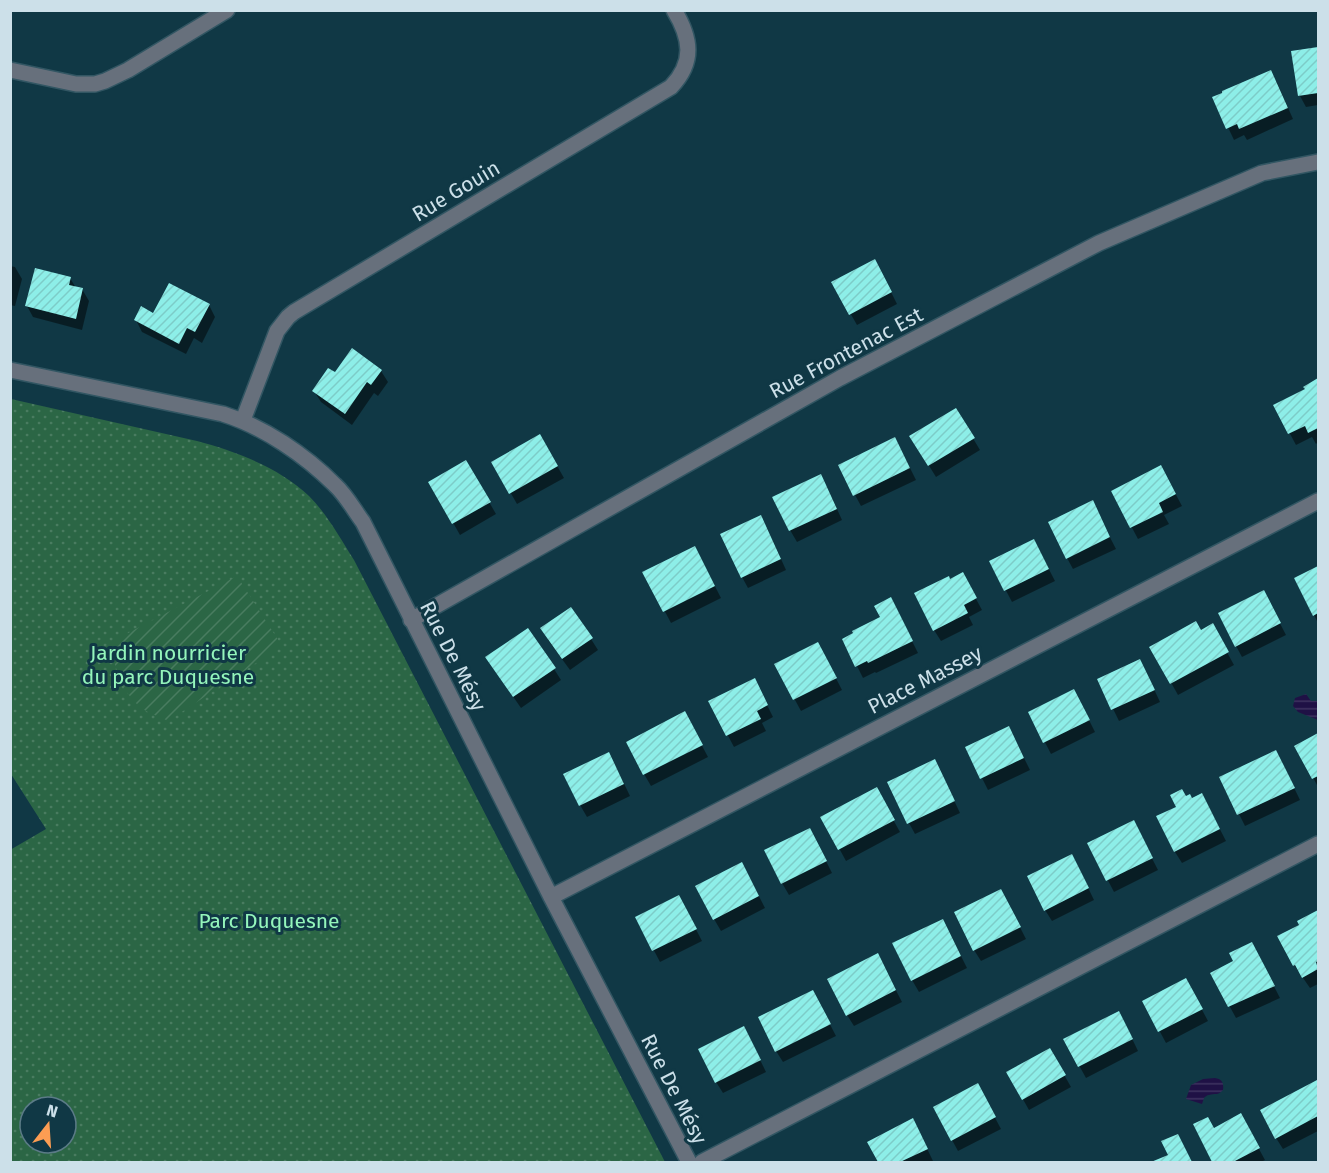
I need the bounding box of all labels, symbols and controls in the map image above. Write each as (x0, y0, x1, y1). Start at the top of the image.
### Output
street label: Rue Gouin (407, 155, 505, 227)
street label: Rue Frontenac Est (765, 301, 928, 404)
street label: Rue De Mésy (414, 597, 492, 716)
park label: Jardin nourricier du parc Duquesne (82, 640, 254, 690)
street label: Place Massey (864, 640, 987, 720)
park label: Parc Duquesne (198, 908, 340, 934)
street label: Rue De Mésy (635, 1030, 713, 1149)
north arrow (18, 1095, 78, 1155)
text: N (44, 1100, 60, 1122)

